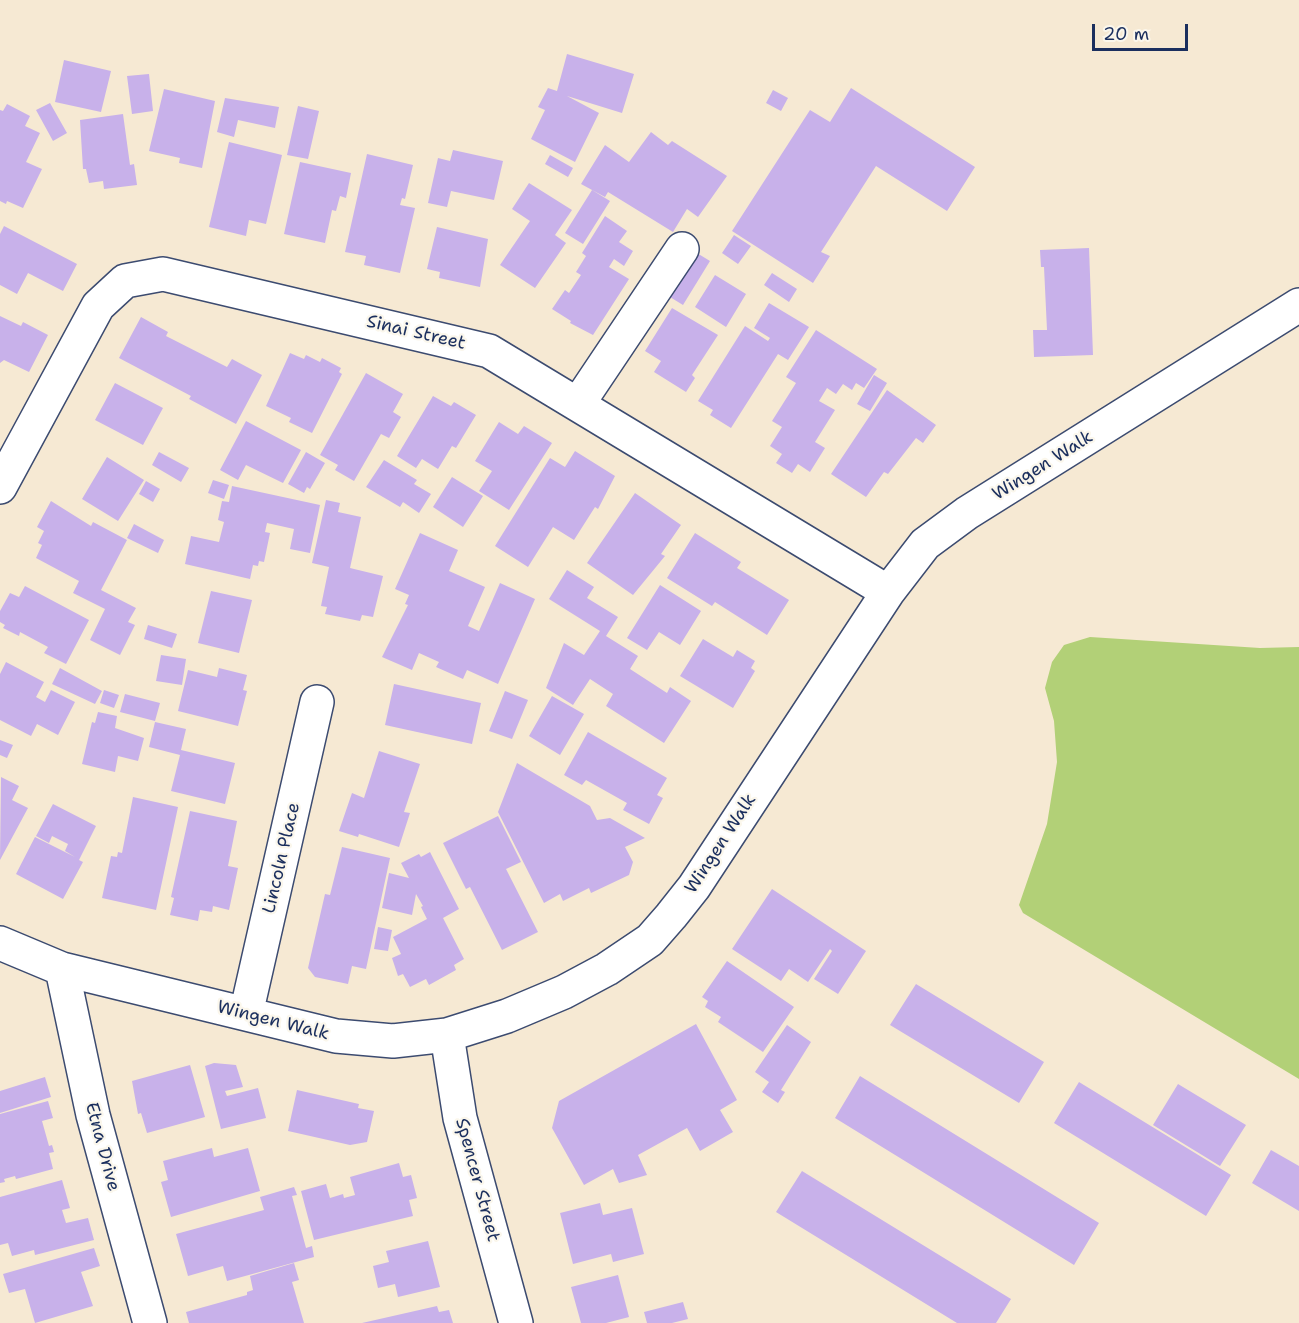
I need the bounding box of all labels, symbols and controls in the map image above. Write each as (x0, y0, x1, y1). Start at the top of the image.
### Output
scale bar (1095, 12, 1191, 50)
text: 20 m (1103, 22, 1149, 46)
street label: Sinai Street (364, 311, 468, 355)
street label: Wingen Walk (989, 426, 1097, 506)
street label: Wingen Walk (681, 790, 761, 898)
street label: Lincoln Place (259, 800, 305, 916)
street label: Wingen Walk (215, 997, 331, 1045)
street label: Etna Drive (80, 1100, 124, 1194)
street label: Spencer Street (450, 1116, 504, 1244)

